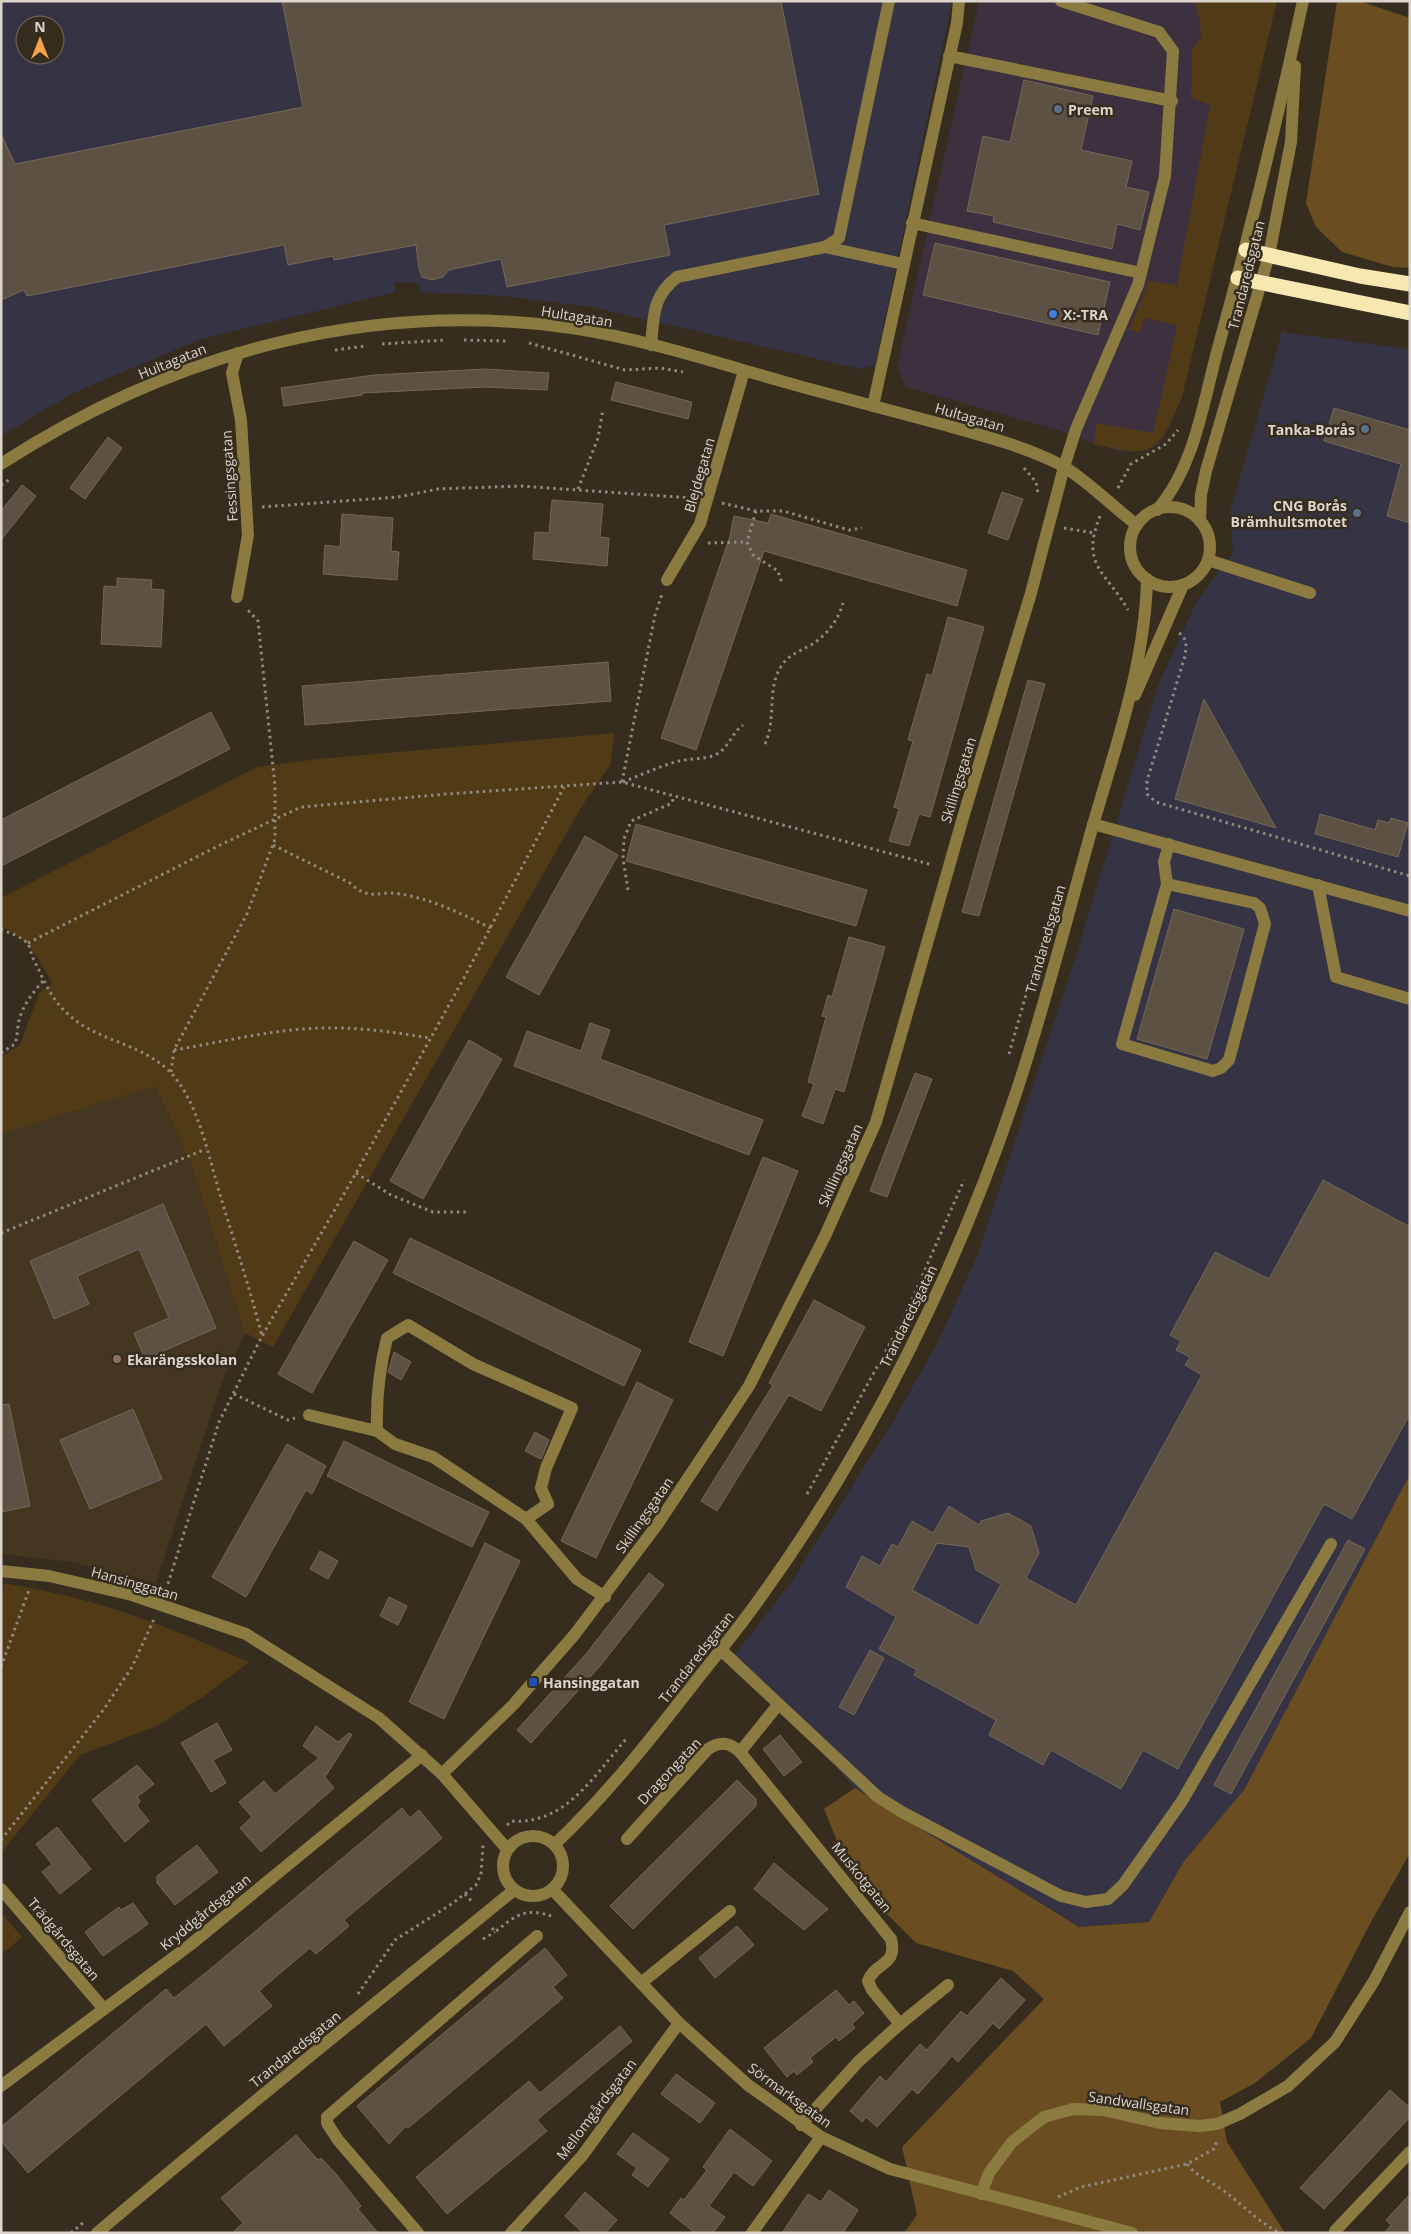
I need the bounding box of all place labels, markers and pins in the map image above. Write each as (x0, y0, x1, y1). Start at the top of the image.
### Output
place label: Preem (1068, 100, 1113, 119)
marker: Preem (1052, 103, 1064, 115)
place label: X:-TRA (1063, 305, 1108, 324)
marker: X:-TRA (1047, 308, 1059, 320)
place label: Tanka-Borås (1268, 420, 1355, 439)
marker: Tanka-Borås (1359, 423, 1371, 435)
place label: CNG Borås Brämhultsmotet (1230, 496, 1347, 531)
marker: CNG Borås Brämhultsmotet (1351, 507, 1363, 519)
place label: Ekarängsskolan (127, 1350, 237, 1369)
marker: Ekarängsskolan (111, 1353, 123, 1365)
place label: Hansinggatan (543, 1673, 640, 1692)
marker: Hansinggatan (527, 1676, 539, 1688)

